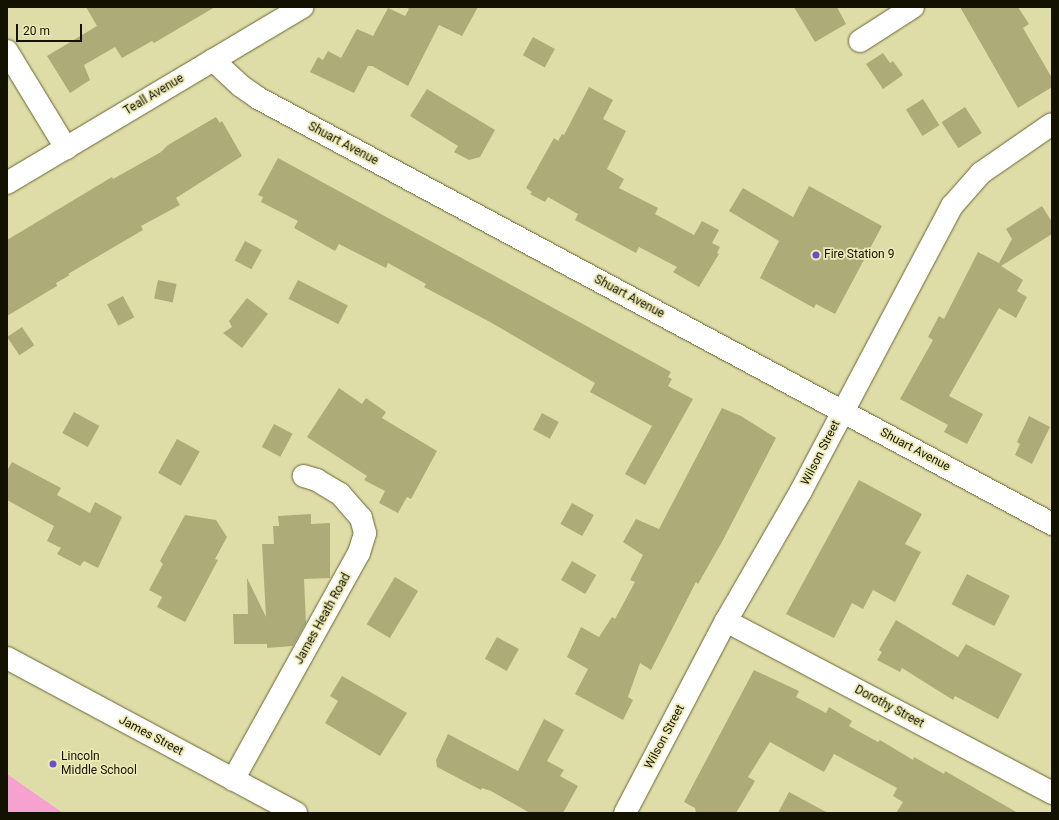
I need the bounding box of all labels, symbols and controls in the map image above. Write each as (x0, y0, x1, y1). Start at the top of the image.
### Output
scale bar (18, 16, 84, 42)
text: 20 m (23, 24, 50, 38)
street label: Teall Avenue (121, 71, 187, 119)
street label: Shuart Avenue (305, 119, 381, 169)
place label: Fire Station 9 (824, 248, 894, 262)
marker: Fire Station 9 (811, 250, 821, 260)
street label: Shuart Avenue (591, 272, 667, 322)
street label: Wilson Street (799, 418, 843, 488)
street label: Shuart Avenue (877, 425, 953, 475)
street label: James Heath Road (292, 571, 354, 667)
street label: Dorothy Street (852, 683, 926, 731)
street label: Wilson Street (642, 702, 688, 772)
street label: James Street (116, 713, 186, 759)
place label: Lincoln Middle School (61, 750, 137, 778)
marker: Lincoln Middle School (48, 759, 58, 769)

